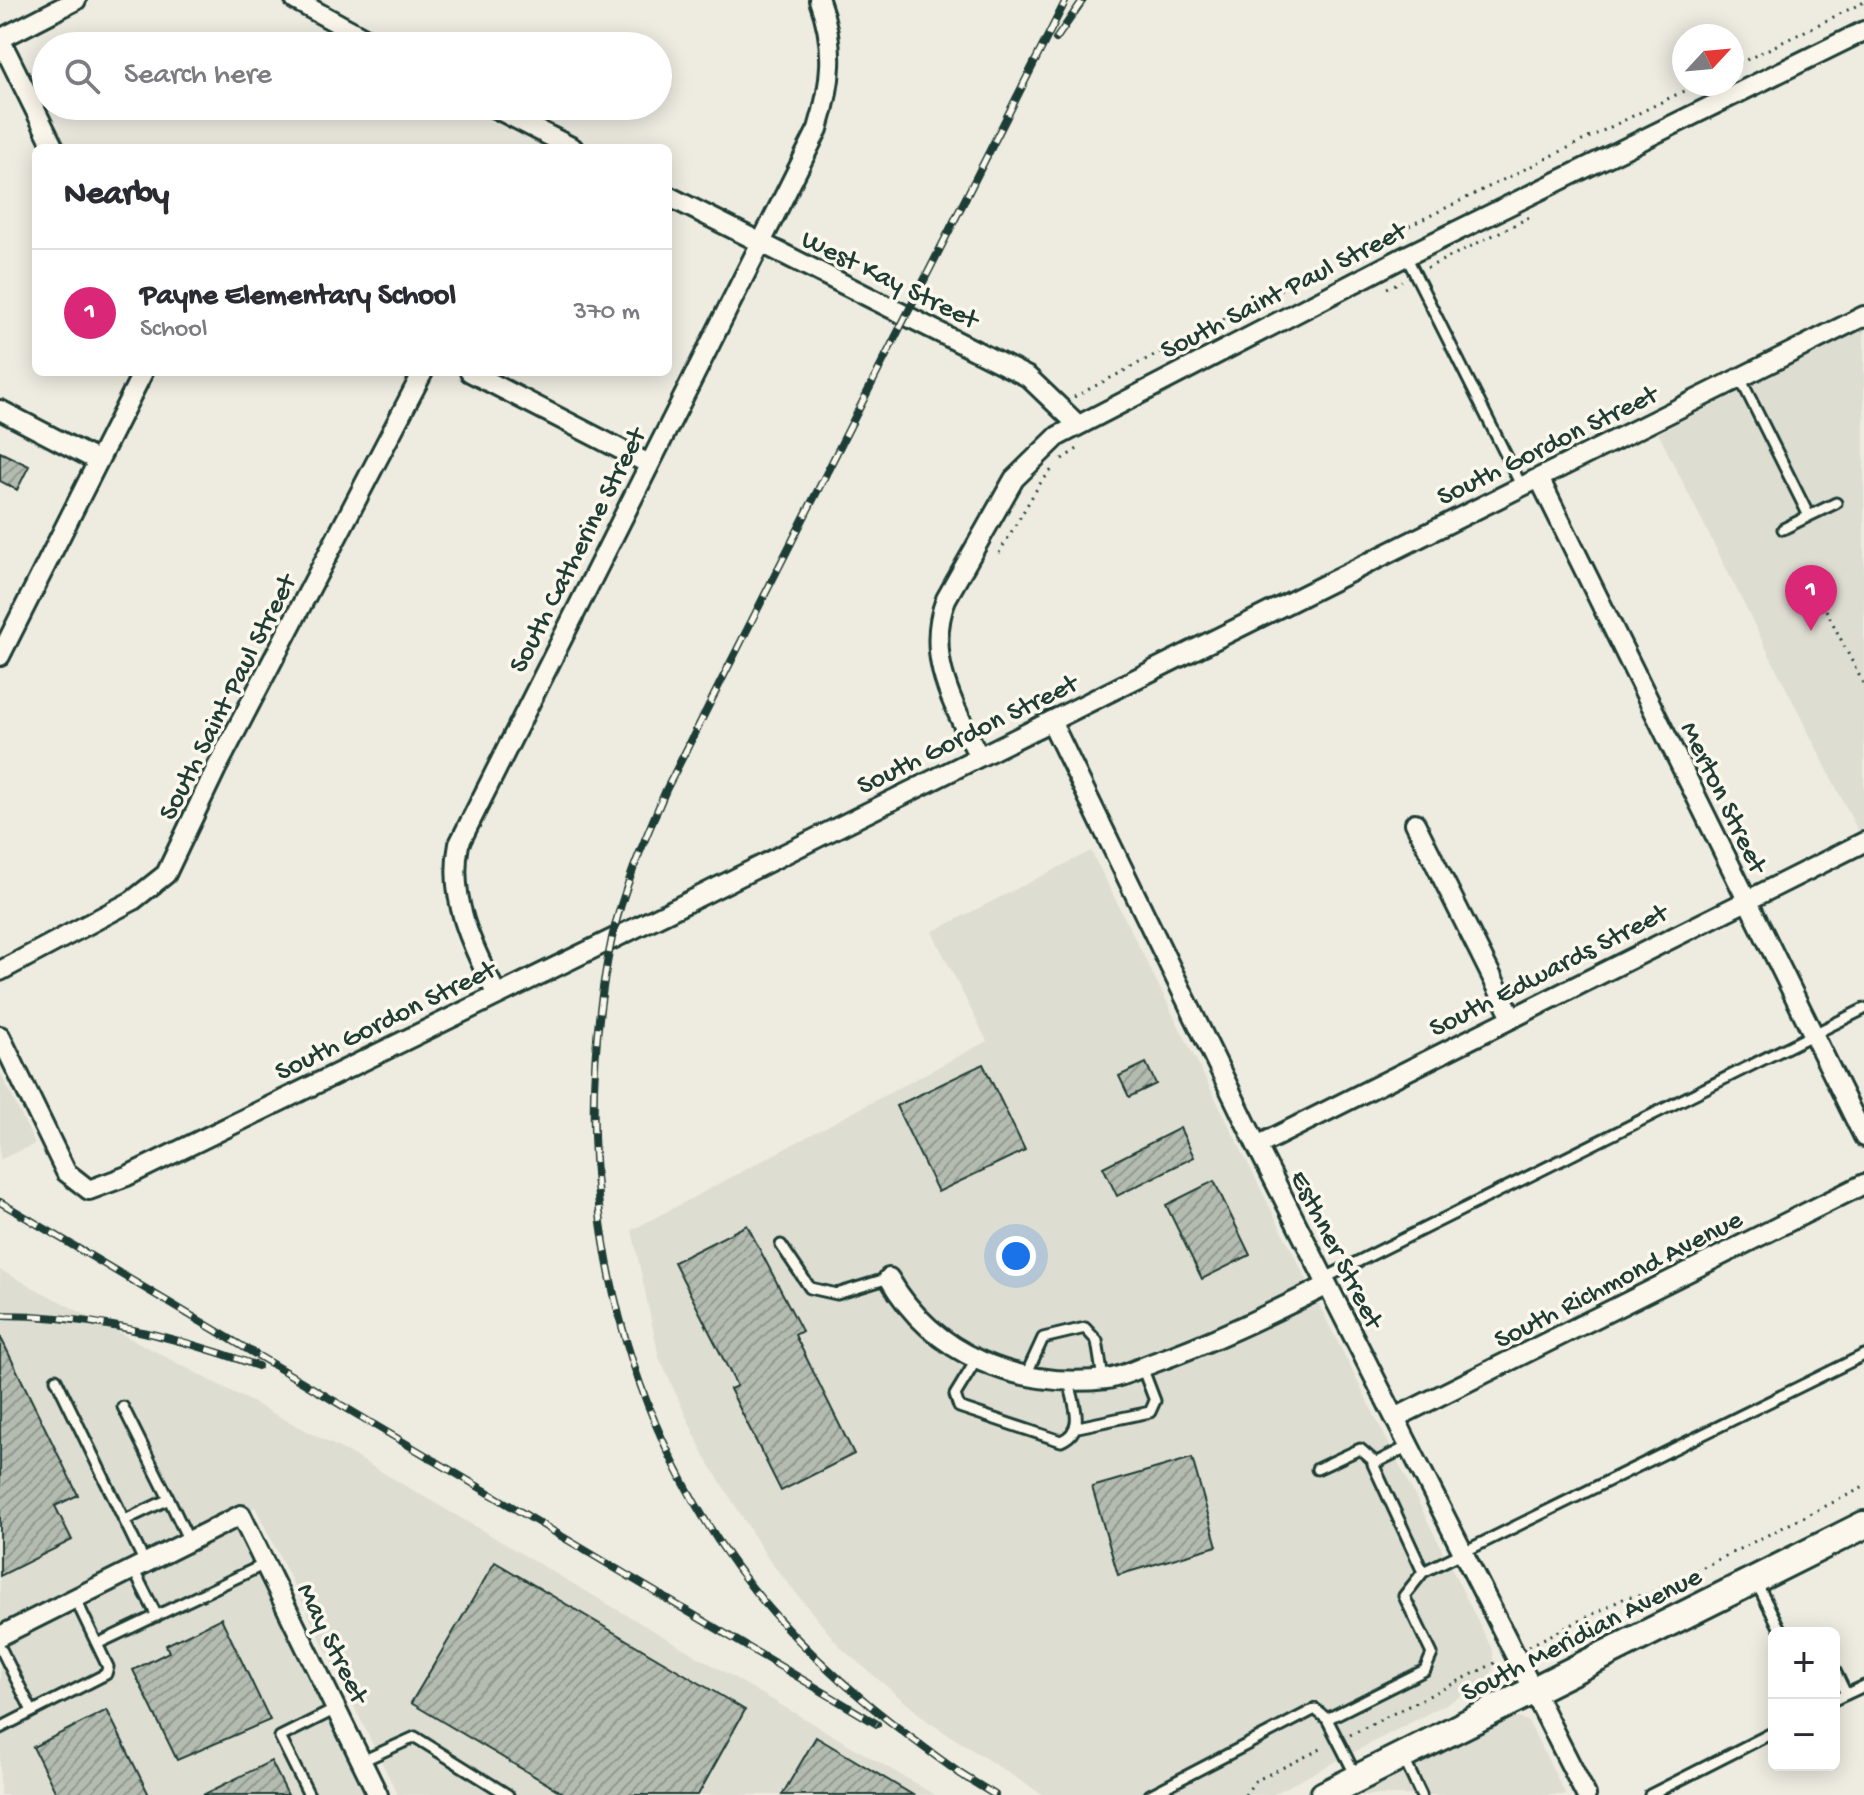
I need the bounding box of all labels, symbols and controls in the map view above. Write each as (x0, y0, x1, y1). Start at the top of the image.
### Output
north arrow (1672, 24, 1744, 96)
search box (32, 32, 672, 120)
icon: search (60, 54, 104, 98)
text: Search here (124, 59, 272, 94)
text: Nearby (64, 176, 169, 216)
street label: South Saint Paul Street (1156, 215, 1415, 368)
street label: West Kay Street (795, 224, 985, 339)
text: Payne Elementary School (140, 280, 456, 315)
text: 1 (85, 298, 95, 329)
text: 370 m (574, 298, 640, 329)
text: School (140, 315, 208, 346)
street label: South Gordon Street (1432, 378, 1666, 515)
street label: South Catherine Street (503, 421, 656, 679)
pin: 1 (1785, 565, 1837, 631)
street label: South Saint Paul Street (153, 567, 306, 826)
street label: South Gordon Street (852, 667, 1086, 804)
street label: Merton Street (1671, 717, 1774, 881)
street label: South Edwards Street (1424, 896, 1676, 1046)
street label: South Gordon Street (270, 953, 504, 1090)
street label: Esthner Street (1281, 1165, 1390, 1337)
street label: South Richmond Avenue (1489, 1204, 1749, 1358)
your location (996, 1236, 1036, 1276)
street label: South Meridian Avenue (1456, 1561, 1708, 1711)
street label: May Street (288, 1578, 375, 1712)
map controls (1768, 1627, 1840, 1771)
button: + (1768, 1627, 1840, 1699)
button: − (1768, 1699, 1840, 1771)

